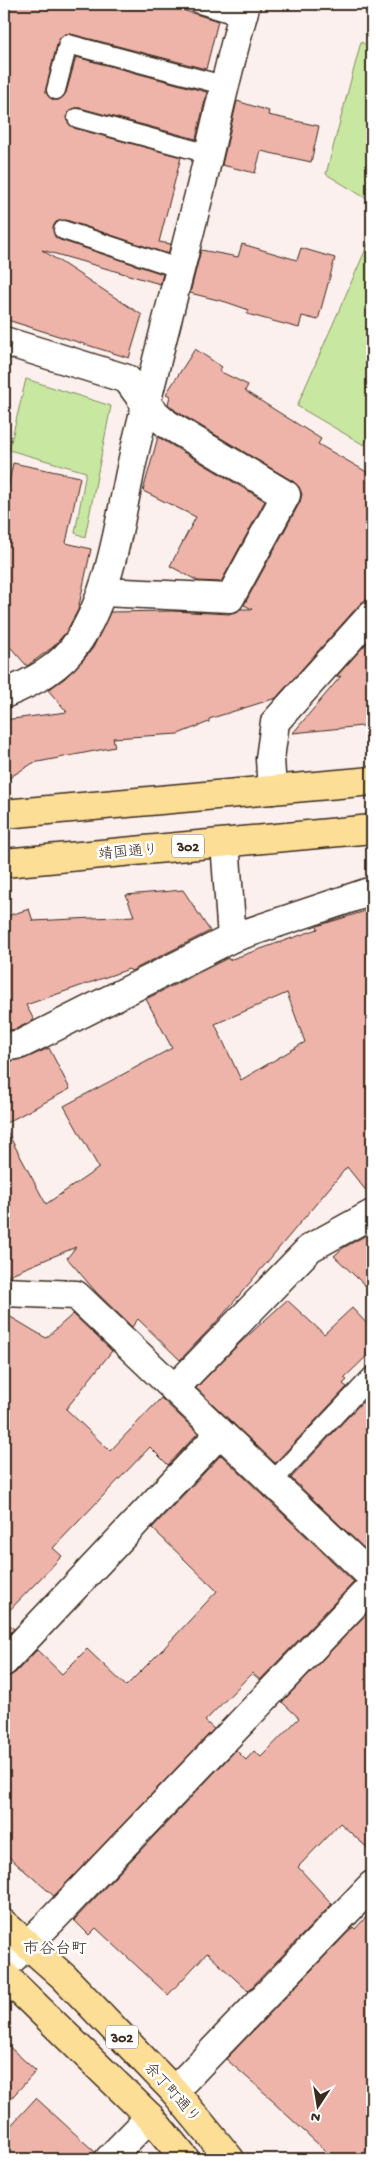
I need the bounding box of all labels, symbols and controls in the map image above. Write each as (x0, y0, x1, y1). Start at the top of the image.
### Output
road number: 302 (172, 834, 204, 858)
street label: 靖国通り (97, 840, 159, 865)
district label: 市谷台町 (23, 1939, 87, 1960)
road number: 302 (106, 2025, 138, 2048)
street label: 余丁町通り (140, 2059, 204, 2127)
north arrow (294, 2080, 344, 2130)
text: N (310, 2107, 322, 2126)

